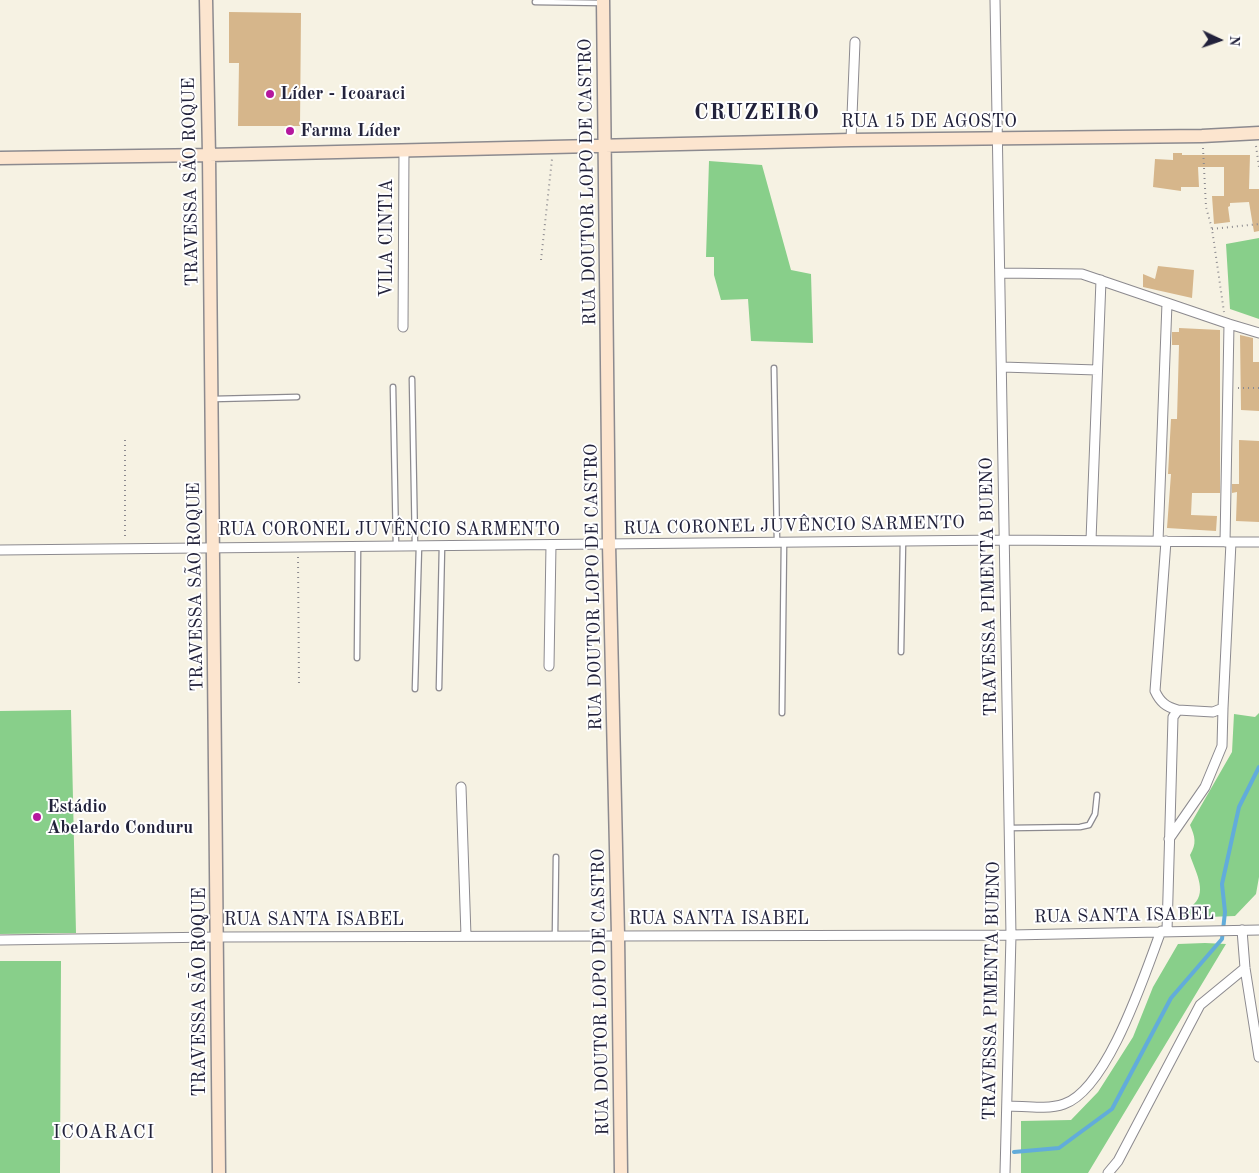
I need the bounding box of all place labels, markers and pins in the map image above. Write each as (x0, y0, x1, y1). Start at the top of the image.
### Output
place label: Líder - Icoaraci (280, 83, 405, 105)
marker: Líder - Icoaraci (264, 88, 276, 100)
place label: Farma Líder (300, 120, 400, 142)
marker: Farma Líder (284, 125, 296, 137)
place label: Estádio Abelardo Conduru (47, 796, 193, 839)
marker: Estádio Abelardo Conduru (31, 811, 43, 823)

